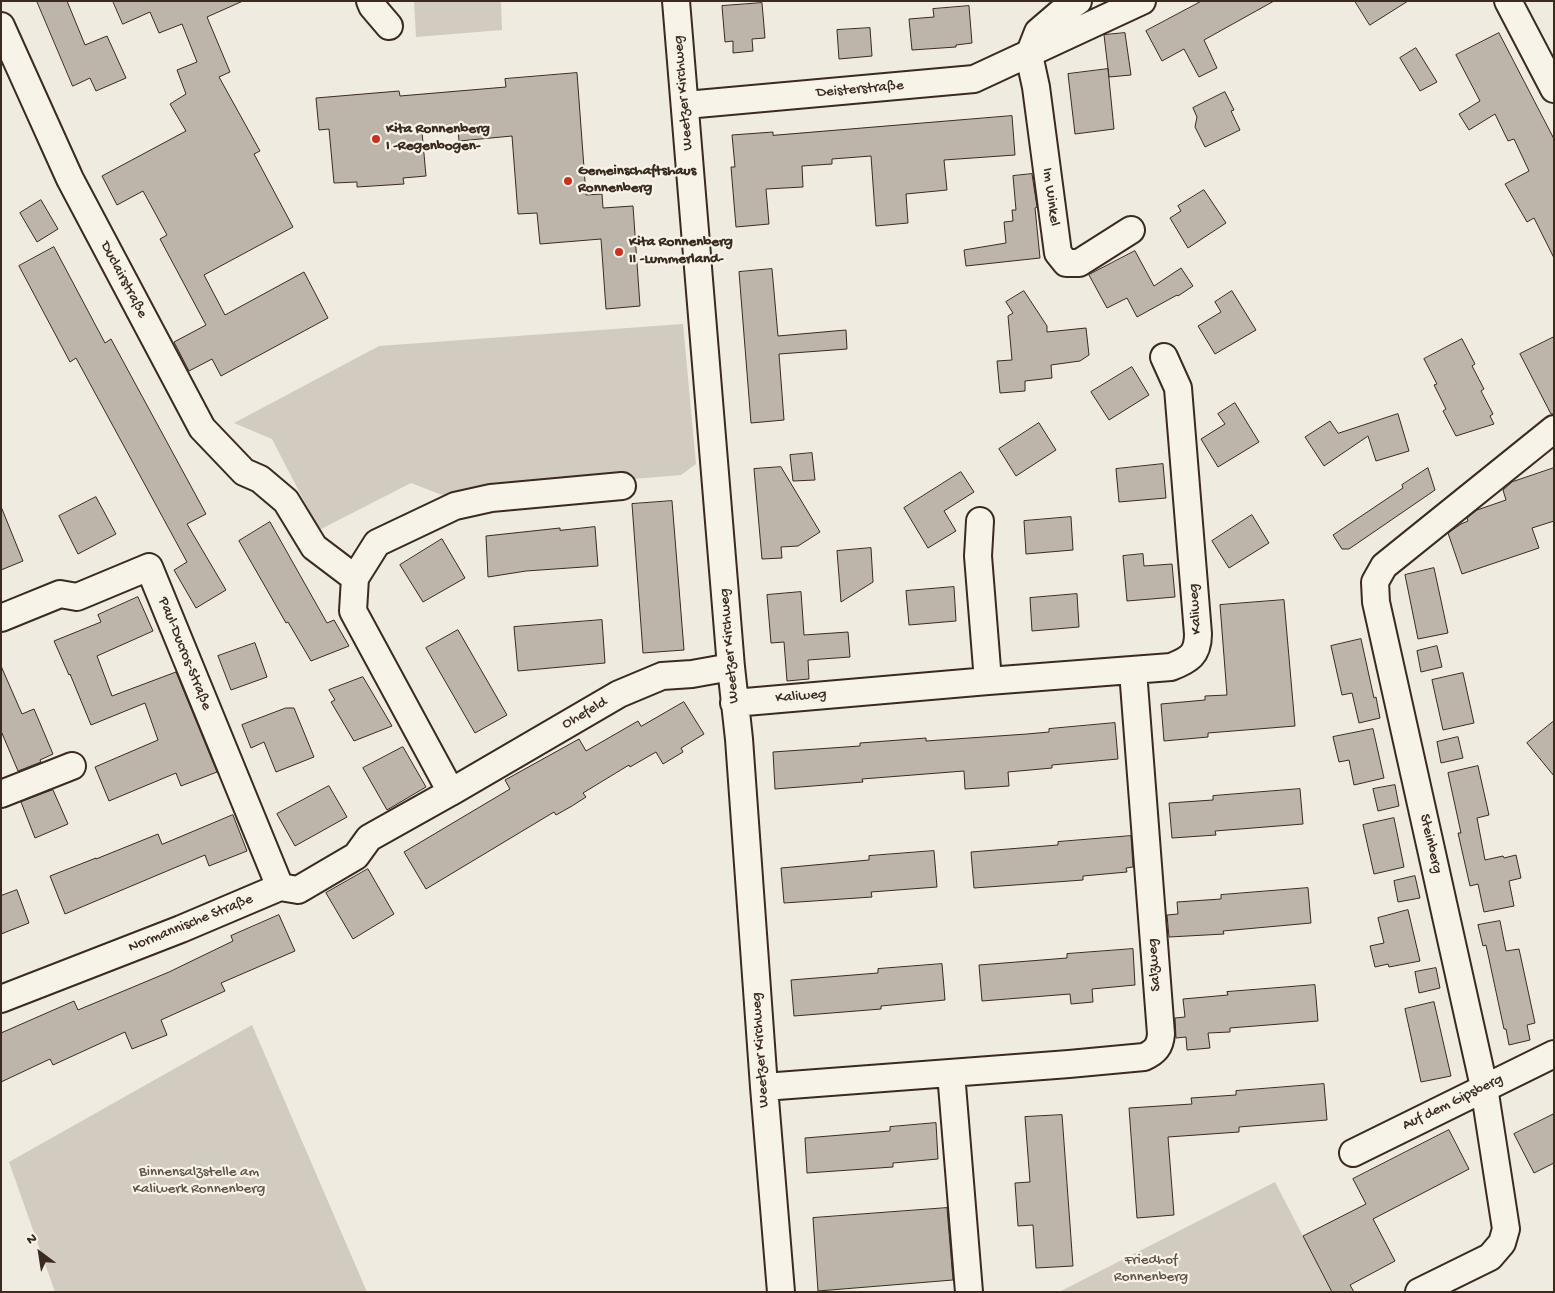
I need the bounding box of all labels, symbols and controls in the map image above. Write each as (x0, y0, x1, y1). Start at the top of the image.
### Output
street label: Weetzer Kirchweg (670, 35, 698, 151)
street label: Deisterstraße (816, 77, 904, 103)
place label: Kita Ronnenberg I -Regenbogen- (386, 121, 490, 156)
marker: Kita Ronnenberg I -Regenbogen- (370, 133, 382, 145)
place label: Gemeinschaftshaus Ronnenberg (578, 163, 696, 198)
street label: Im Winkel (1037, 167, 1063, 227)
marker: Gemeinschaftshaus Ronnenberg (562, 175, 574, 187)
place label: Kita Ronnenberg II -Lummerland- (629, 234, 733, 269)
street label: Duclairstraße (95, 239, 151, 321)
marker: Kita Ronnenberg II -Lummerland- (613, 246, 625, 258)
street label: Kaliweg (1185, 583, 1207, 635)
street label: Weetzer Kirchweg (716, 588, 744, 704)
street label: Paul-Ducros-Straße (153, 595, 215, 713)
street label: Kaliweg (775, 686, 827, 708)
street label: Ohefeld (559, 694, 611, 734)
street label: Steinberg (1414, 812, 1446, 876)
street label: Normannische Straße (126, 891, 256, 957)
street label: Salzweg (1144, 938, 1166, 992)
street label: Weetzer Kirchweg (748, 992, 774, 1108)
street label: Auf dem Gipsberg (1400, 1071, 1506, 1135)
park label: Binnensalzstelle am Kaliwerk Ronnenberg (133, 1164, 265, 1199)
north arrow (15, 1228, 65, 1278)
text: N (24, 1230, 40, 1249)
park label: Friedhof Ronnenberg (1114, 1252, 1188, 1287)

